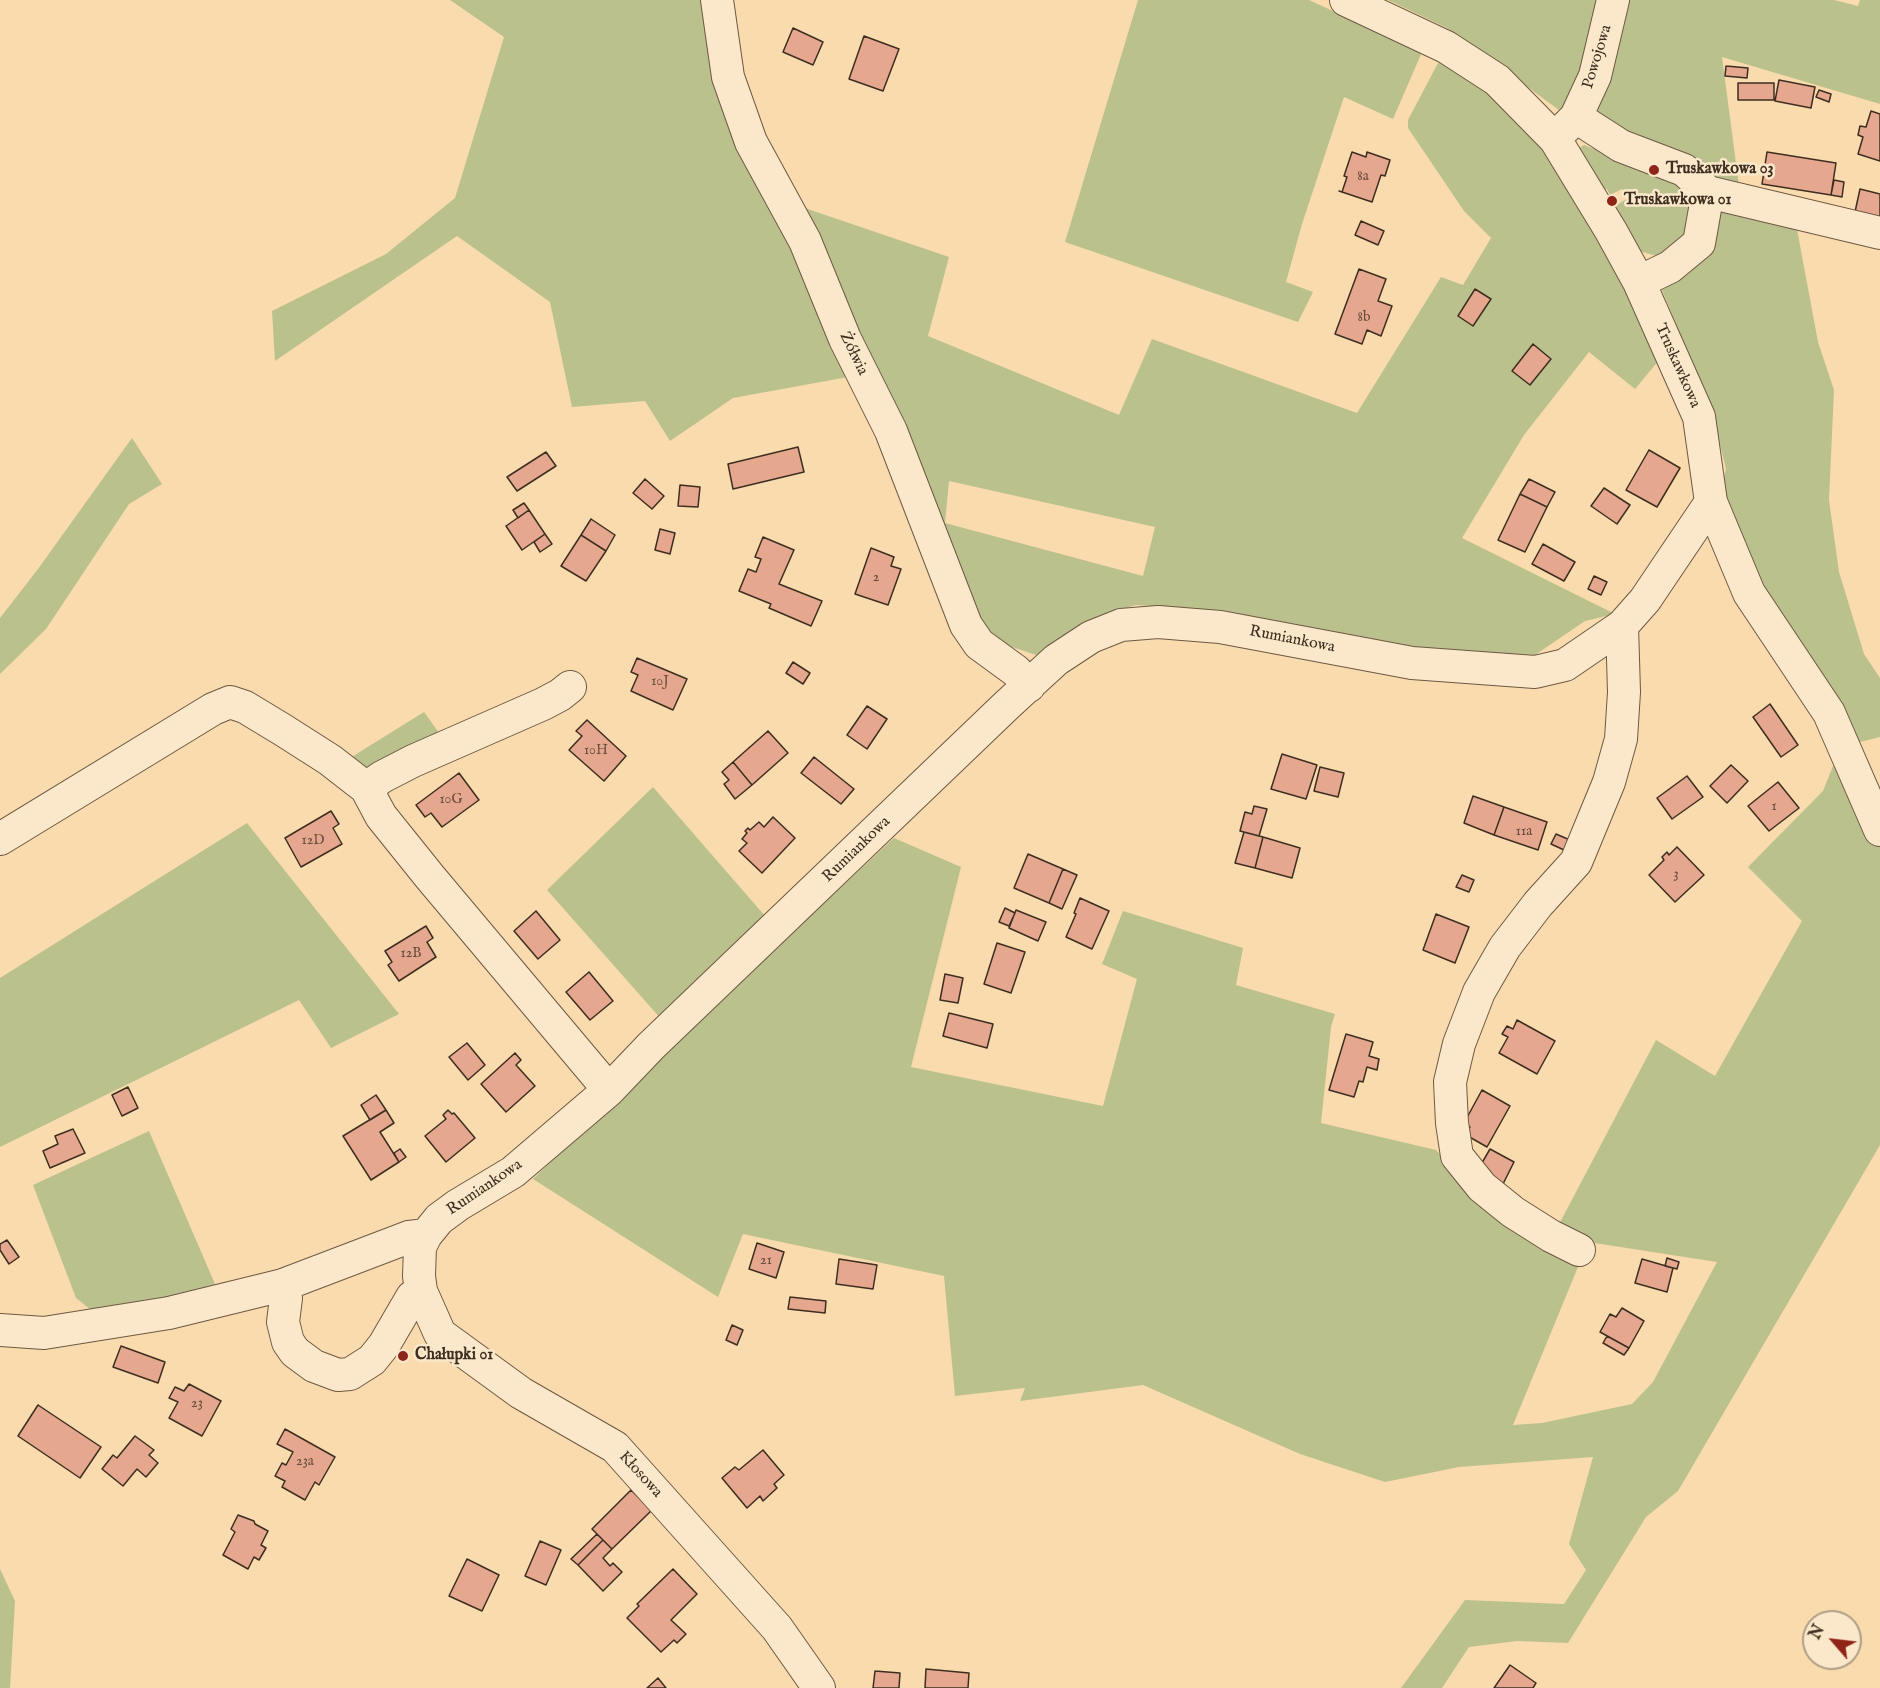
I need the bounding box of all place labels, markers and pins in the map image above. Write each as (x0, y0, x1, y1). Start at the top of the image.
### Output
place label: Truskawkowa 03 (1666, 160, 1773, 180)
marker: Truskawkowa 03 (1647, 163, 1661, 177)
place label: Truskawkowa 01 (1624, 191, 1731, 211)
marker: Truskawkowa 01 (1605, 194, 1619, 208)
place label: Chałupki 01 (415, 1346, 493, 1366)
marker: Chałupki 01 (396, 1349, 410, 1363)

